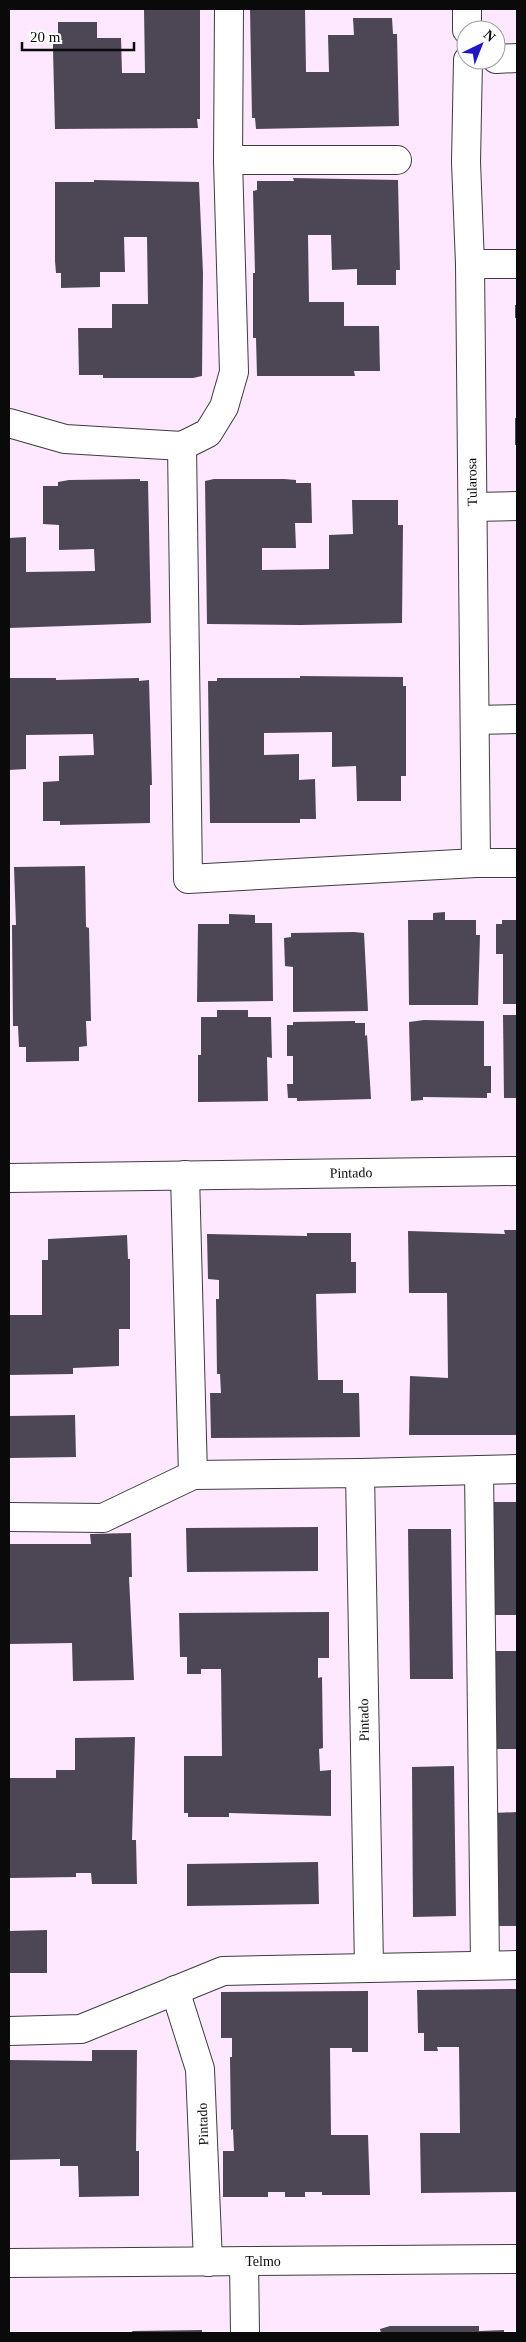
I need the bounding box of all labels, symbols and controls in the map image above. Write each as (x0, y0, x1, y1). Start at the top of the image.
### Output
scale bar (22, 20, 135, 52)
north arrow (456, 20, 506, 70)
text: N (481, 27, 498, 45)
text: 20 m (30, 29, 61, 45)
street label: Tularosa (464, 457, 480, 506)
street label: Pintado (329, 1165, 373, 1181)
street label: Pintado (356, 1698, 372, 1742)
street label: Pintado (195, 2102, 211, 2146)
street label: Telmo (245, 2254, 281, 2269)

